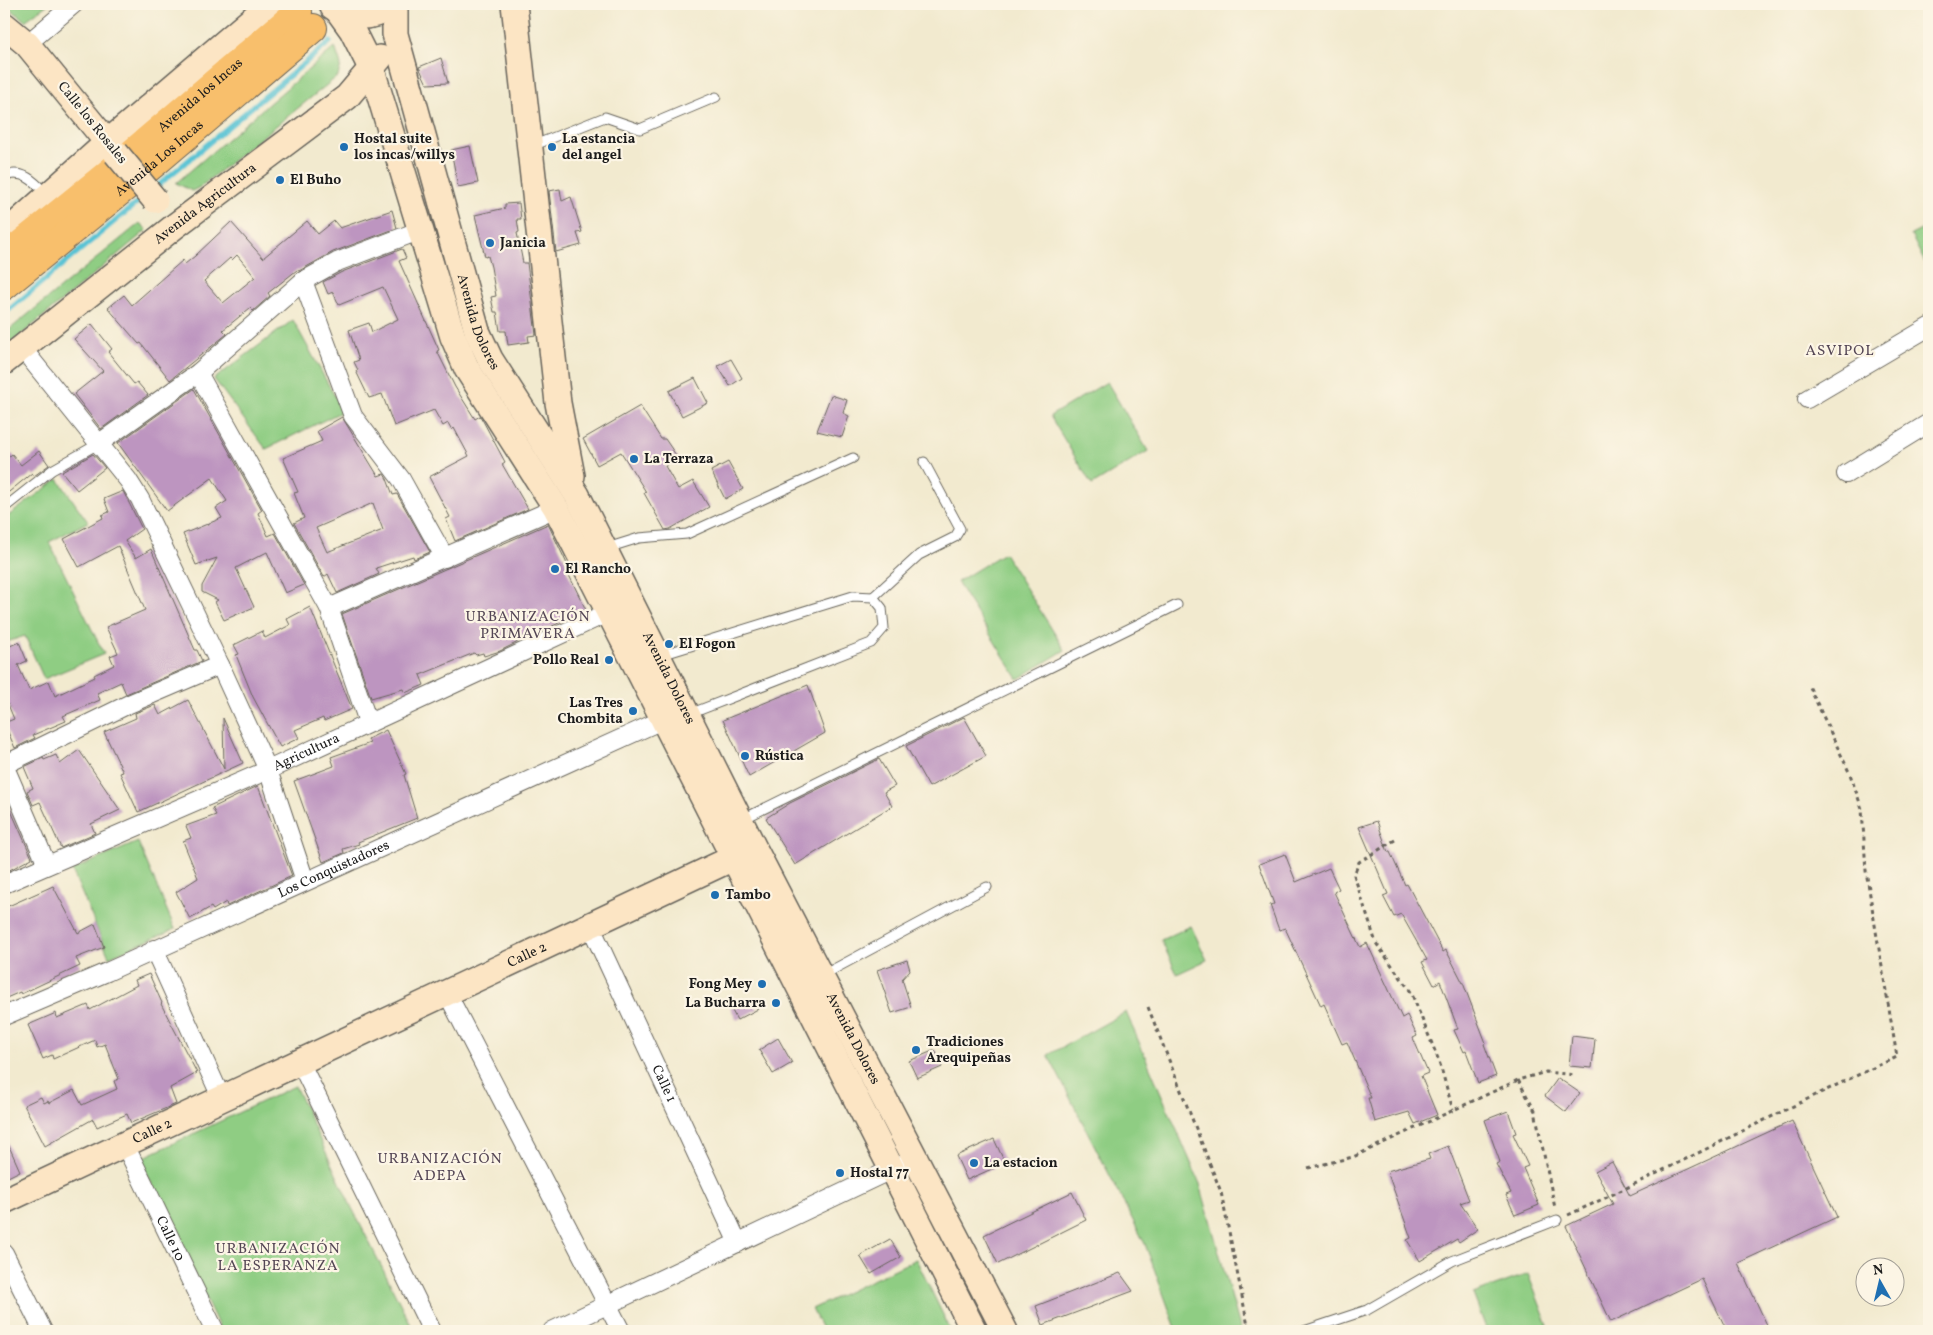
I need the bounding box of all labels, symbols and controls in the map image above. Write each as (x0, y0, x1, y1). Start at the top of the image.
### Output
street label: Avenida los Incas (154, 54, 247, 137)
street label: Calle los Rosales (53, 78, 131, 168)
street label: Avenida Los Incas (111, 116, 208, 201)
place label: Hostal suite los incas/willys (354, 130, 455, 165)
place label: La estancia del angel (562, 130, 636, 165)
marker: Hostal suite los incas/willys (338, 141, 350, 153)
marker: La estancia del angel (546, 141, 558, 153)
street label: Avenida Agricultura (150, 159, 260, 249)
place label: El Buho (290, 171, 341, 190)
marker: El Buho (274, 174, 286, 186)
place label: Janicia (499, 234, 546, 253)
marker: Janicia (484, 237, 496, 249)
street label: Avenida Dolores (452, 272, 504, 374)
district label: ASVIPOL (1805, 341, 1875, 362)
place label: La Terraza (644, 450, 714, 469)
marker: La Terraza (628, 453, 640, 465)
place label: El Rancho (565, 560, 631, 579)
marker: El Rancho (549, 563, 561, 575)
district label: URBANIZACIÓN PRIMAVERA (465, 607, 591, 645)
street label: Avenida Dolores (638, 629, 700, 727)
place label: El Fogon (679, 635, 736, 654)
marker: El Fogon (663, 638, 675, 650)
place label: Pollo Real (533, 651, 599, 670)
marker: Pollo Real (603, 654, 615, 666)
place label: Las Tres Chombita (557, 694, 623, 729)
marker: Las Tres Chombita (627, 705, 639, 717)
street label: Agricultura (270, 729, 343, 776)
place label: Rústica (755, 747, 804, 766)
marker: Rústica (739, 750, 751, 762)
street label: Los Conquistadores (275, 835, 393, 903)
place label: Tambo (725, 886, 771, 905)
marker: Tambo (709, 889, 721, 901)
street label: Calle 2 (504, 938, 550, 972)
place label: Fong Mey (689, 975, 752, 994)
marker: Fong Mey (756, 978, 768, 990)
street label: Avenida Dolores (821, 989, 885, 1088)
place label: La Bucharra (685, 994, 766, 1013)
marker: La Bucharra (770, 997, 782, 1009)
place label: Tradiciones Arequipeñas (926, 1033, 1011, 1068)
marker: Tradiciones Arequipeñas (910, 1044, 922, 1056)
street label: Calle 1 (647, 1062, 681, 1106)
street label: Calle 2 (130, 1114, 175, 1149)
district label: URBANIZACIÓN ADEPA (377, 1149, 503, 1187)
place label: La estacion (984, 1154, 1058, 1173)
marker: La estacion (968, 1157, 980, 1169)
place label: Hostal 77 (850, 1164, 909, 1183)
marker: Hostal 77 (834, 1167, 846, 1179)
street label: Calle 10 (151, 1213, 189, 1264)
district label: URBANIZACIÓN LA ESPERANZA (215, 1239, 341, 1277)
north arrow (1856, 1258, 1906, 1308)
text: N (1872, 1260, 1885, 1281)

